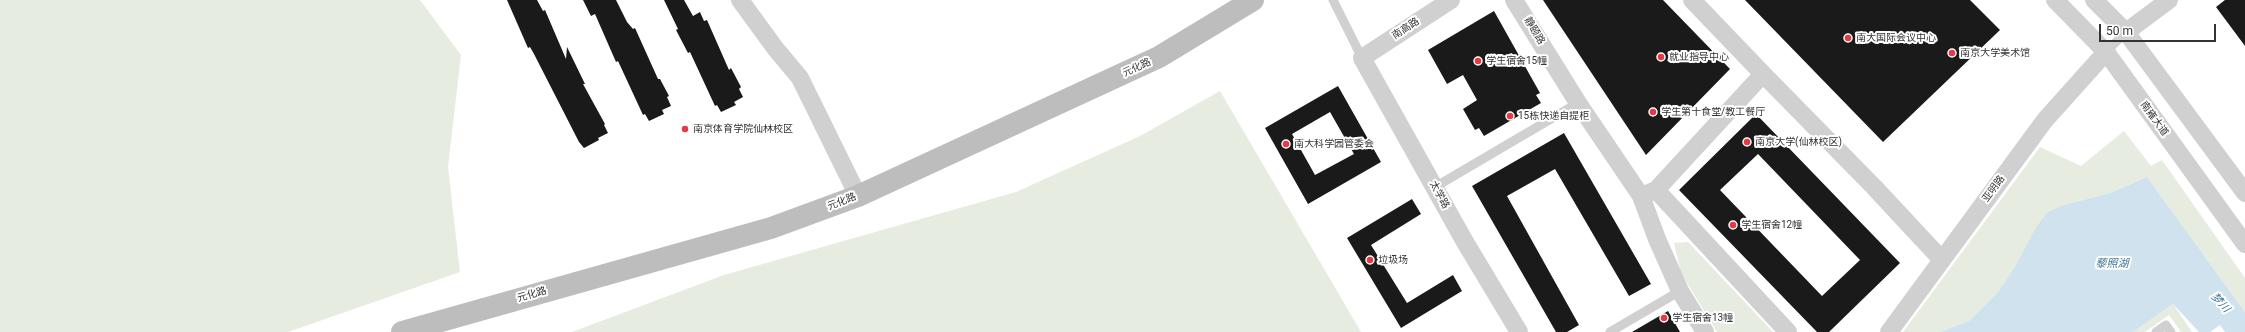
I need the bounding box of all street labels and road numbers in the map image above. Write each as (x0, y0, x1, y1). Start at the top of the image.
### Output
street label: 静颐路 (1521, 15, 1547, 47)
street label: 南高路 (1390, 16, 1422, 42)
street label: 元化路 (1121, 56, 1153, 80)
street label: 南雍大道 (2137, 99, 2171, 139)
street label: 亚明路 (1980, 173, 2008, 205)
street label: 太学路 (1427, 179, 1451, 211)
street label: 元化路 (826, 191, 858, 213)
street label: 元化路 (516, 285, 548, 305)

